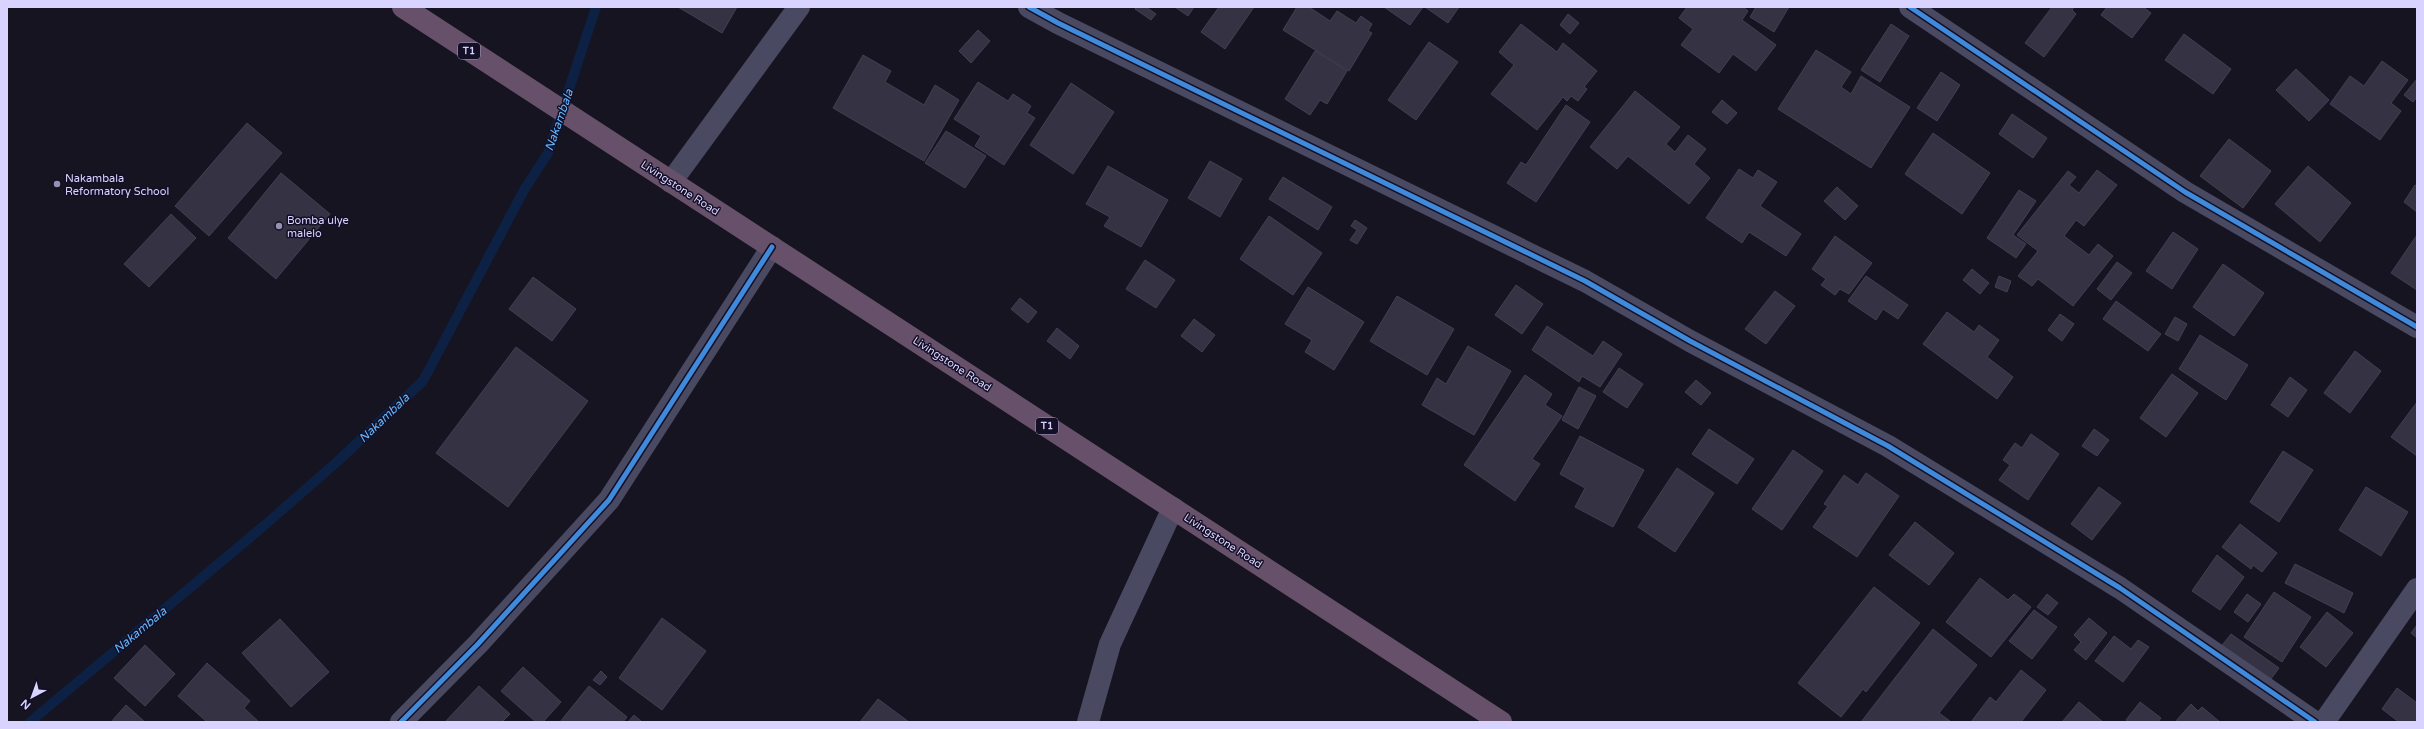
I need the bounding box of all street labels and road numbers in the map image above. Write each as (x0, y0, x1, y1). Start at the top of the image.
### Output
road number: T1 (458, 43, 480, 59)
street label: Livingstone Road (638, 158, 722, 218)
street label: Livingstone Road (910, 334, 994, 394)
road number: T1 (1036, 418, 1058, 434)
street label: Livingstone Road (1181, 511, 1265, 571)

